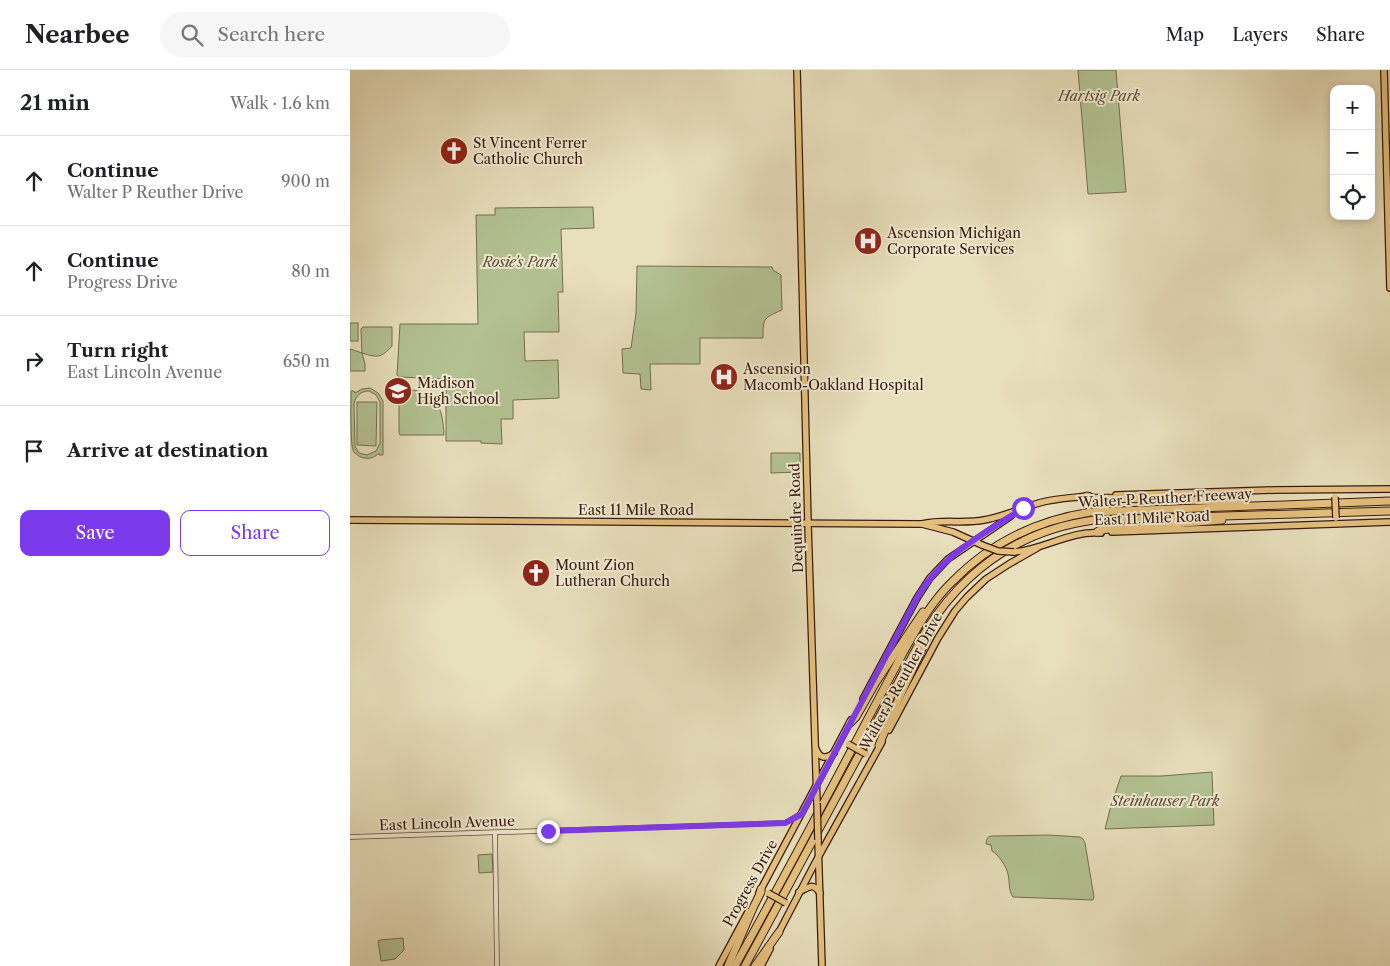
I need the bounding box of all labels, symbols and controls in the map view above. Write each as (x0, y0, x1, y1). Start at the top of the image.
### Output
search box (160, 12, 510, 57)
text: Nearbee (25, 20, 130, 49)
icon: search (178, 21, 206, 49)
text: Search here (218, 23, 325, 46)
text: Map (1166, 24, 1204, 46)
text: Layers (1232, 24, 1288, 46)
text: Share (1316, 24, 1365, 46)
map controls (1330, 85, 1375, 220)
button: + (1330, 85, 1375, 130)
park label: Hartsig Park (1057, 87, 1141, 105)
text: 21 min (20, 90, 90, 115)
text: Walk · 1.6 km (230, 93, 330, 113)
button: − (1330, 130, 1375, 175)
place label: St Vincent Ferrer Catholic Church (473, 134, 587, 168)
church icon: St Vincent Ferrer Catholic Church (439, 136, 469, 166)
text: Continue (67, 159, 159, 182)
icon: ahead (20, 167, 48, 195)
text: 900 m (281, 171, 330, 191)
button: locate (1330, 175, 1375, 220)
text: Walter P Reuther Drive (67, 182, 243, 202)
place label: Ascension Michigan Corporate Services (886, 224, 1021, 258)
hospital icon: Ascension Michigan Corporate Services (853, 226, 883, 256)
text: Continue (67, 249, 159, 272)
park label: Rosie's Park (481, 253, 558, 271)
icon: ahead (20, 257, 48, 285)
text: 80 m (291, 261, 330, 281)
text: Progress Drive (67, 272, 178, 292)
text: Turn right (67, 339, 168, 362)
icon: right (20, 347, 48, 375)
text: 650 m (283, 351, 330, 371)
place label: Ascension Macomb-Oakland Hospital (742, 360, 924, 394)
text: East Lincoln Avenue (67, 362, 222, 382)
hospital icon: Ascension Macomb-Oakland Hospital (709, 362, 739, 392)
place label: Madison High School (417, 374, 499, 408)
school or university icon: Madison High School (383, 376, 413, 406)
icon: arrive (20, 437, 48, 465)
text: Arrive at destination (67, 439, 268, 462)
street label: Dequindre Road (785, 462, 807, 573)
street label: Walter P Reuther Freeway (1077, 484, 1253, 512)
route start (1012, 497, 1035, 520)
street label: East 11 Mile Road (578, 501, 694, 519)
street label: East 11 Mile Road (1094, 507, 1211, 529)
button: Save (20, 510, 170, 556)
button: Share (180, 510, 330, 556)
place label: Mount Zion Lutheran Church (555, 556, 670, 590)
church icon: Mount Zion Lutheran Church (521, 558, 551, 588)
street label: Walter P Reuther Drive (855, 609, 946, 754)
park label: Steinhauser Park (1110, 792, 1220, 810)
street label: East Lincoln Avenue (379, 812, 515, 834)
route end (537, 820, 560, 843)
street label: Progress Drive (719, 836, 781, 930)

